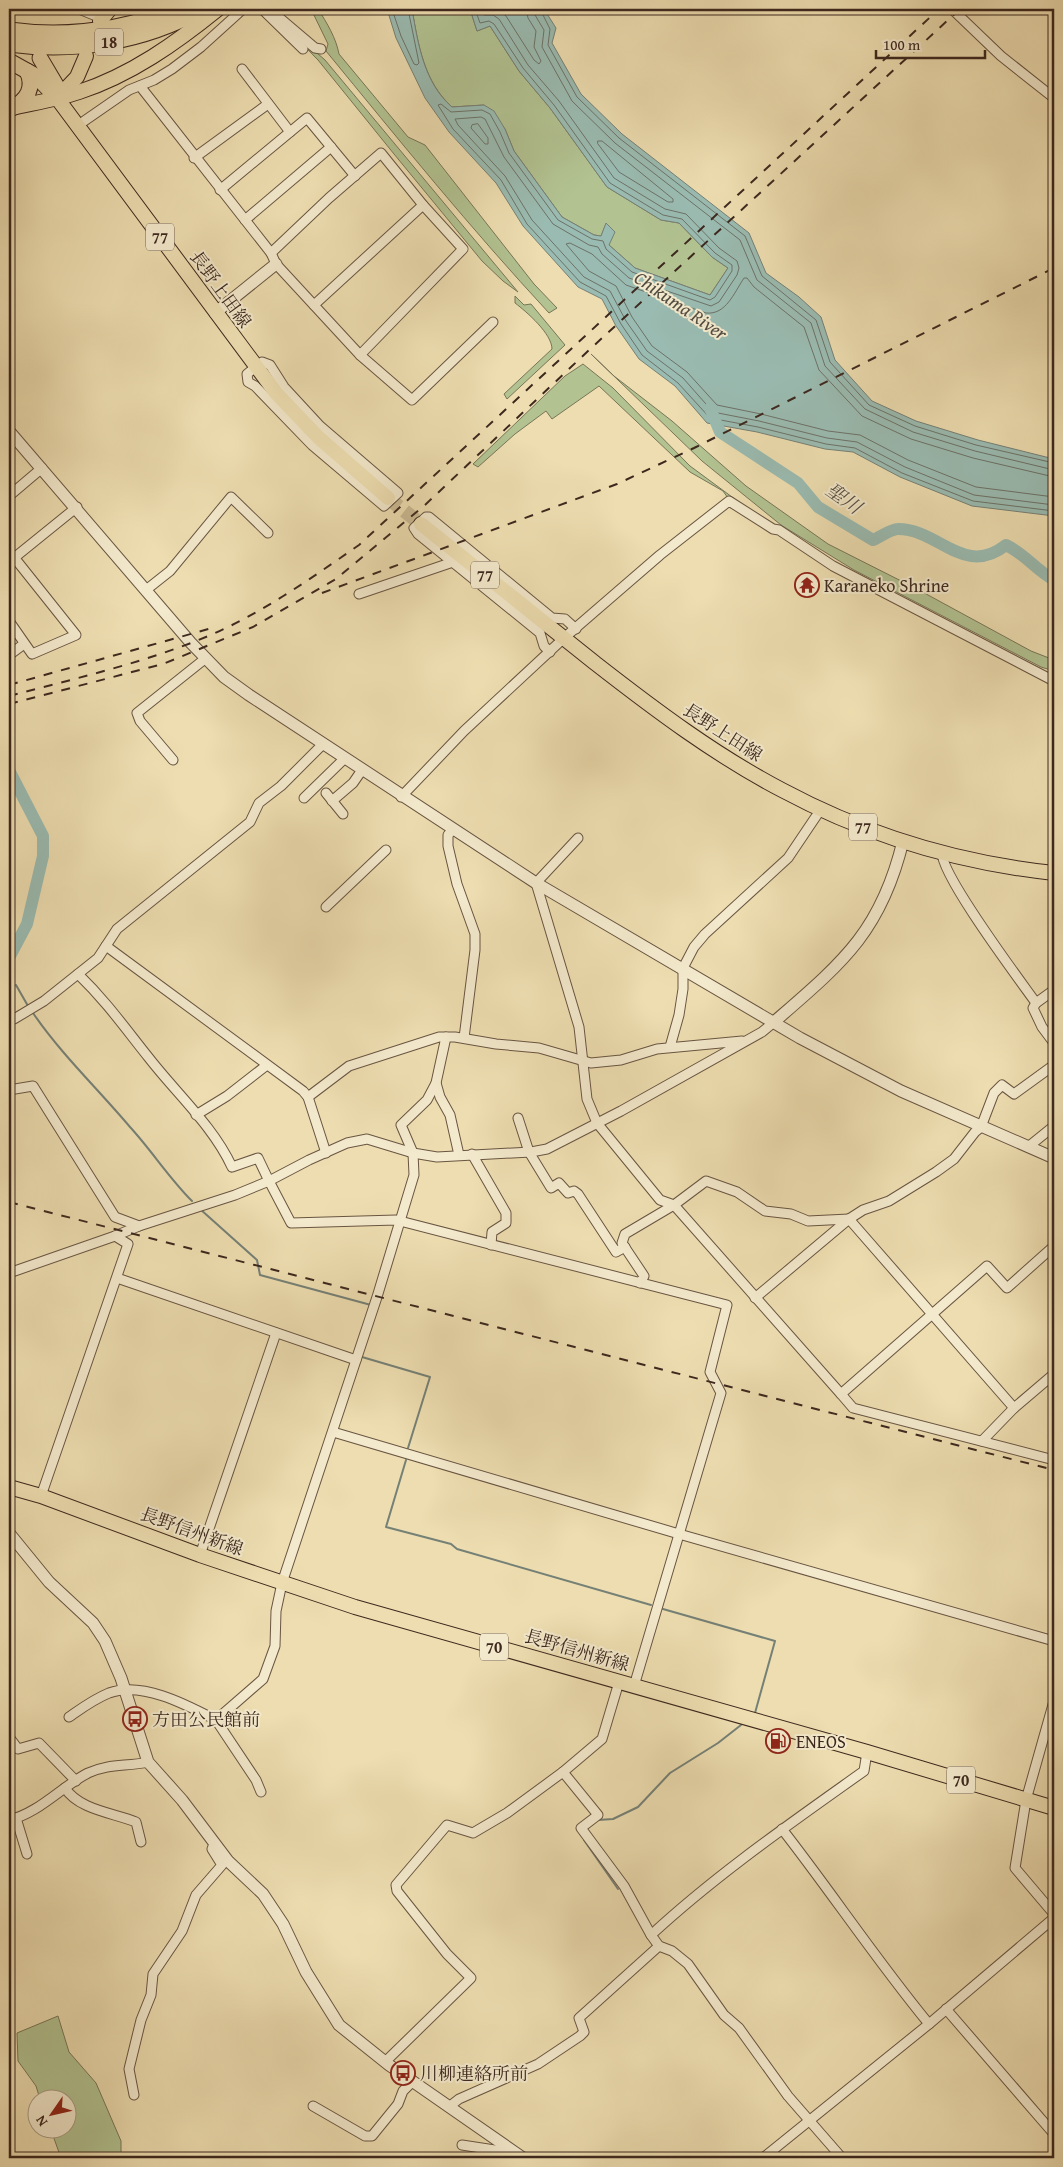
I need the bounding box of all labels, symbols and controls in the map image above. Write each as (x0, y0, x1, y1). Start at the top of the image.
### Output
road number: 18 (95, 28, 123, 56)
scale bar (876, 28, 984, 60)
text: 100 m (883, 34, 921, 55)
road number: 77 (146, 223, 174, 250)
street label: 長野上田線 (184, 245, 258, 333)
water label: Chikuma River (629, 263, 734, 347)
water label: 聖川 (820, 476, 869, 522)
road number: 77 (471, 562, 499, 588)
temple icon: Karaneko Shrine (794, 572, 820, 598)
place label: Karaneko Shrine (824, 572, 949, 599)
street label: 長野上田線 (678, 696, 768, 768)
road number: 77 (849, 814, 877, 840)
street label: 長野信州新線 (137, 1500, 247, 1562)
street label: 長野信州新線 (521, 1622, 633, 1678)
road number: 70 (480, 1634, 508, 1660)
bus stop icon: 方田公民館前 (122, 1706, 148, 1732)
place label: 方田公民館前 (152, 1706, 260, 1733)
fuel station icon: ENEOS (765, 1728, 791, 1754)
place label: ENEOS (796, 1728, 846, 1755)
road number: 70 (947, 1766, 975, 1794)
bus stop icon: 川柳連絡所前 (390, 2060, 416, 2086)
place label: 川柳連絡所前 (420, 2060, 528, 2087)
north arrow (28, 2090, 78, 2140)
text: N (30, 2111, 52, 2131)

